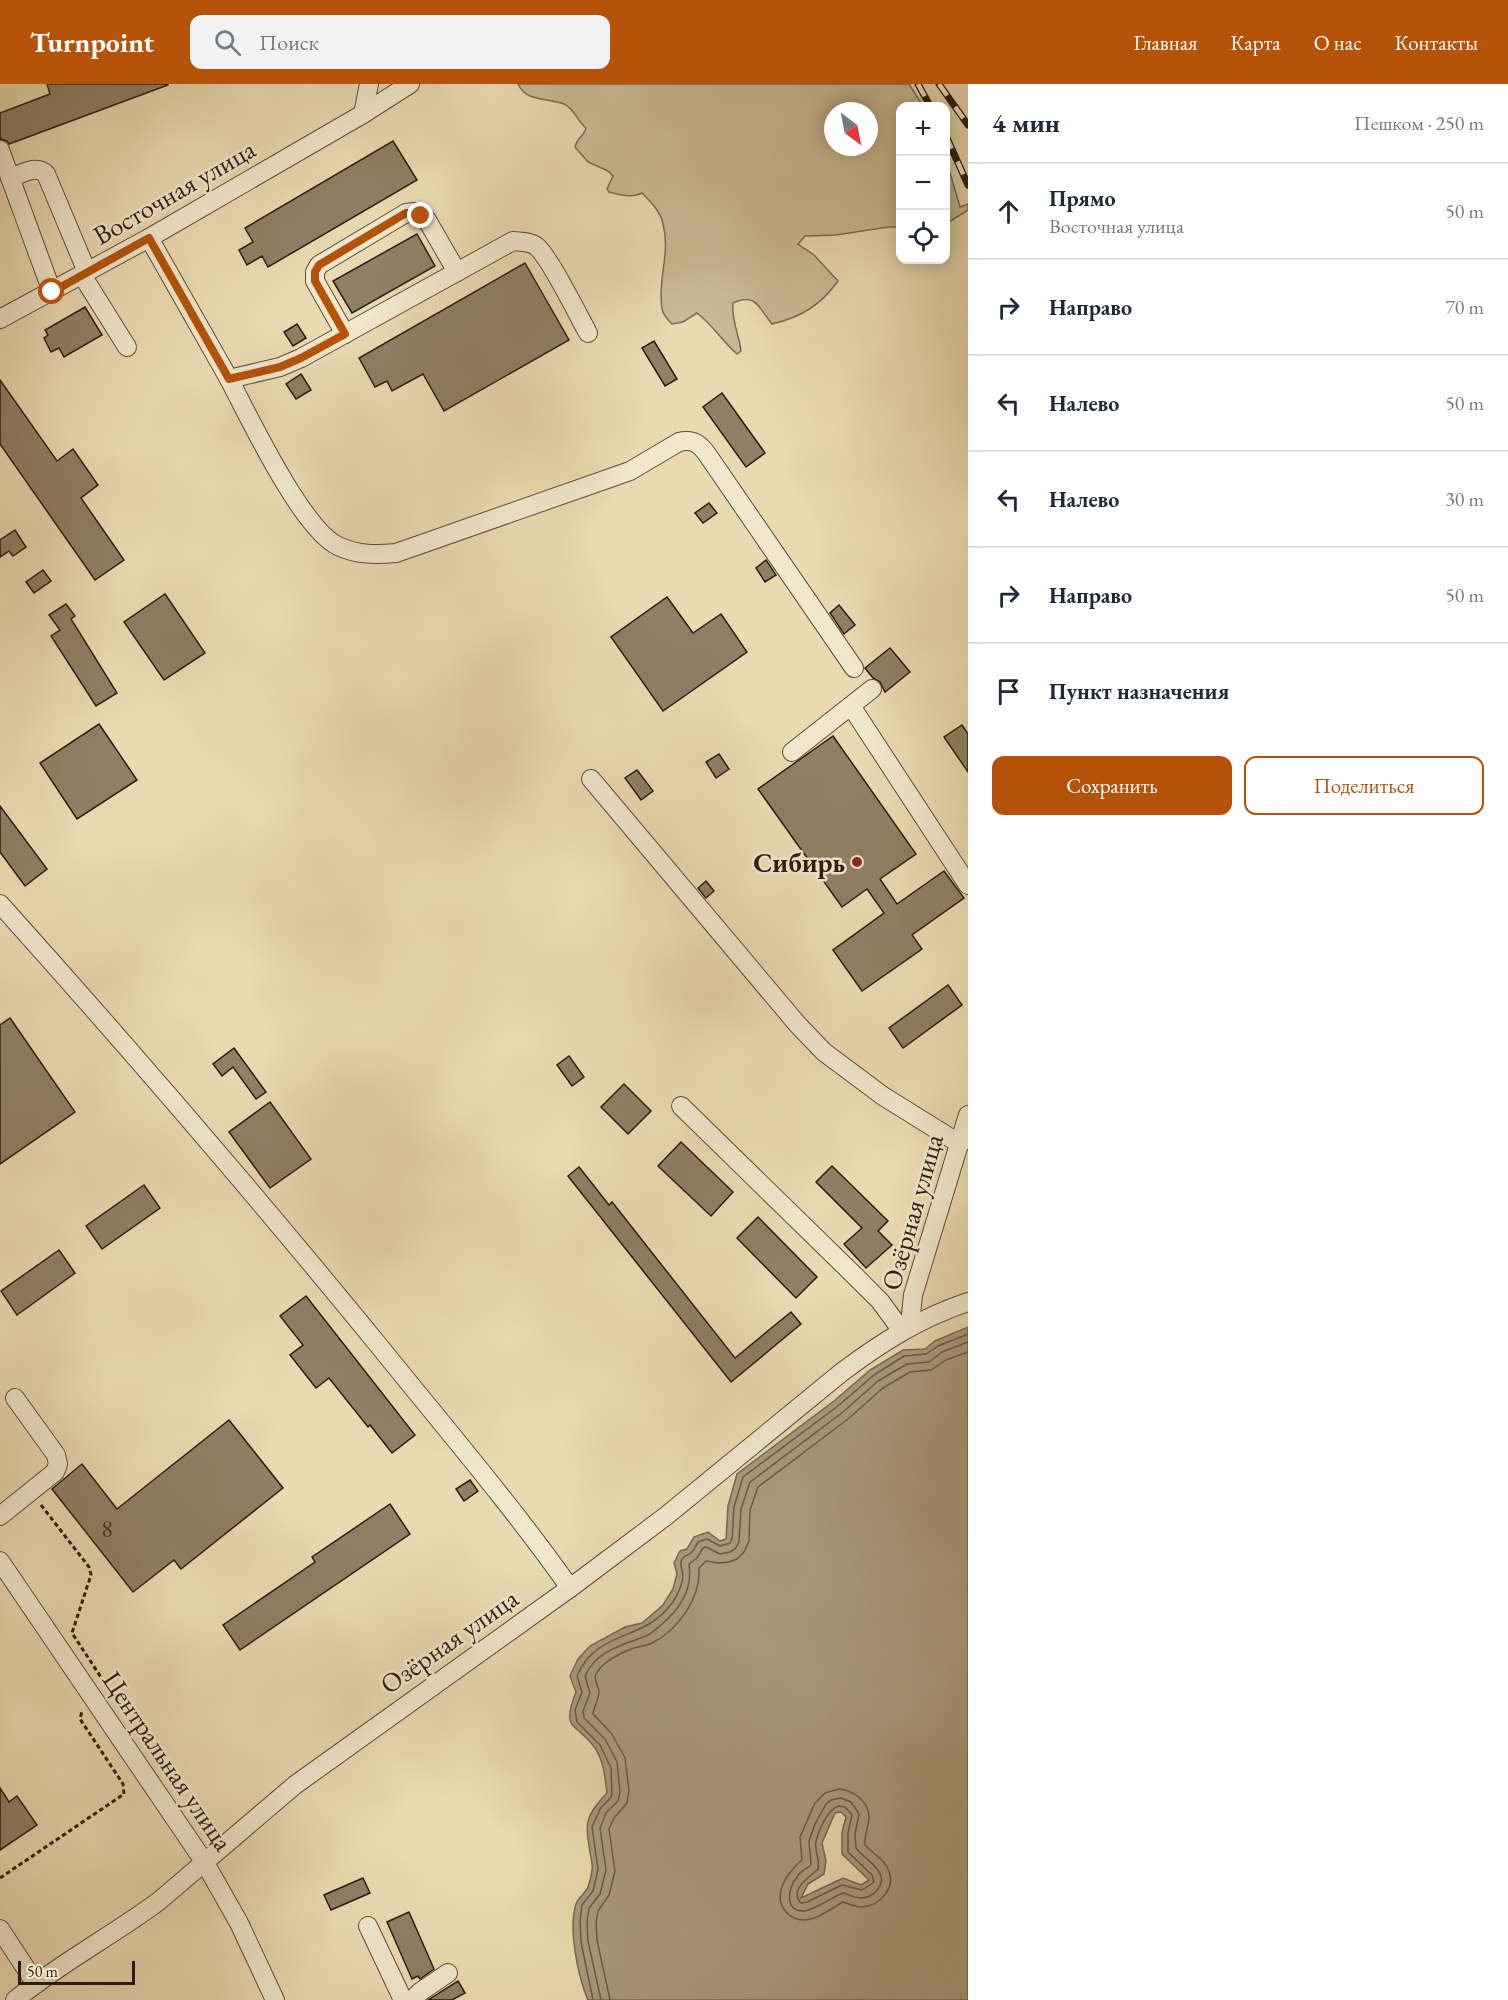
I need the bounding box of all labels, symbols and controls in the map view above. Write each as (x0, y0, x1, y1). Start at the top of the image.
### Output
search box (190, 15, 610, 69)
text: Turnpoint (30, 24, 154, 60)
icon: search (211, 26, 244, 59)
text: Поиск (259, 28, 319, 57)
text: Главная (1133, 29, 1197, 56)
text: Карта (1230, 29, 1281, 56)
text: О нас (1314, 29, 1362, 56)
text: Контакты (1395, 29, 1478, 56)
north arrow (824, 102, 878, 156)
map controls (896, 102, 950, 264)
button: + (896, 102, 950, 156)
text: 4 мин (992, 106, 1060, 140)
text: Пешком · 250 m (1354, 110, 1484, 136)
street label: Восточная улица (86, 131, 262, 253)
button: − (896, 156, 950, 210)
text: Прямо (1049, 184, 1116, 213)
icon: ahead (992, 195, 1025, 228)
text: 50 m (1445, 198, 1484, 224)
route end (407, 202, 433, 228)
button: locate (896, 210, 950, 264)
text: Восточная улица (1049, 213, 1184, 239)
route start (38, 278, 64, 304)
icon: right (992, 291, 1025, 324)
text: Направо (1049, 293, 1132, 322)
text: 70 m (1445, 294, 1484, 320)
icon: left (992, 387, 1025, 420)
text: Налево (1049, 389, 1119, 418)
text: 50 m (1445, 390, 1484, 416)
icon: left (992, 483, 1025, 516)
text: Налево (1049, 485, 1119, 514)
text: 30 m (1445, 486, 1484, 512)
icon: right (992, 579, 1025, 612)
text: Направо (1049, 581, 1132, 610)
text: 50 m (1445, 582, 1484, 608)
icon: arrive (992, 675, 1025, 708)
text: Пункт назначения (1049, 677, 1229, 706)
button: Сохранить (992, 756, 1232, 815)
button: Поделиться (1244, 756, 1484, 815)
place label: Сибирь (753, 845, 845, 880)
marker: Сибирь (850, 855, 864, 869)
street label: Озёрная улица (873, 1130, 951, 1294)
house number: 8 (101, 1513, 113, 1544)
street label: Озёрная улица (373, 1580, 525, 1701)
street label: Центральная улица (95, 1664, 241, 1858)
scale bar (18, 1958, 135, 1986)
text: 50 m (27, 1961, 58, 1982)

